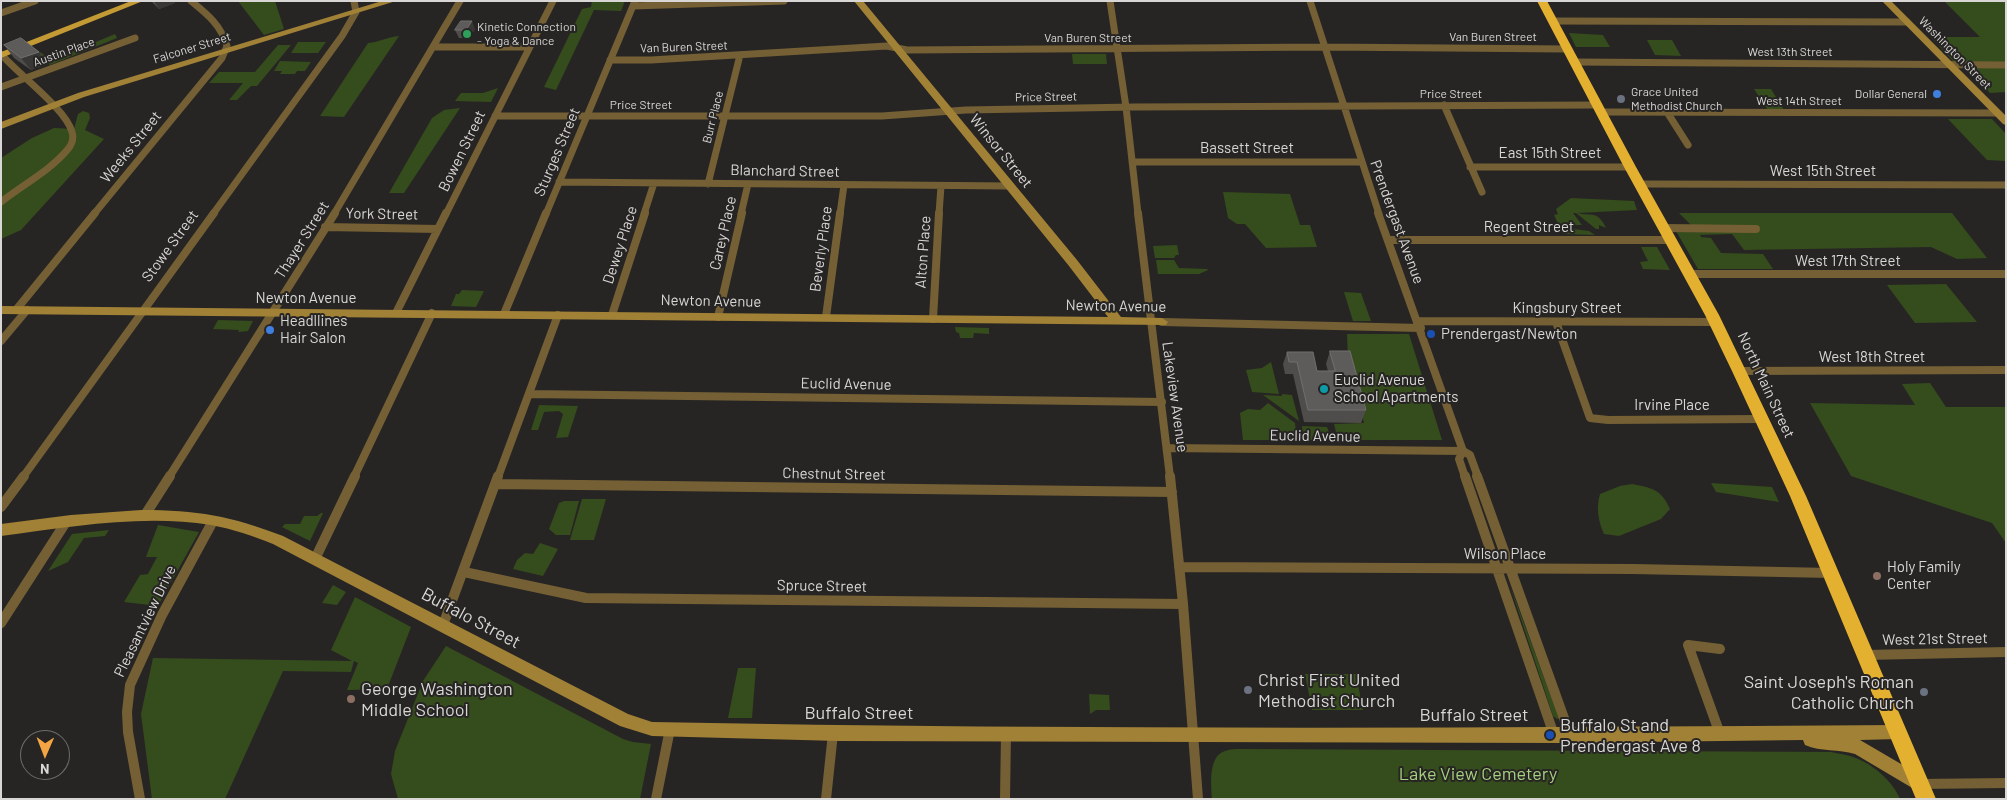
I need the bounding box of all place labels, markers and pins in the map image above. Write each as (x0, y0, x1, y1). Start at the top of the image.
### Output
place label: Kinetic Connection - Yoga & Dance (477, 20, 576, 48)
marker: Kinetic Connection - Yoga & Dance (461, 28, 473, 40)
place label: Grace United Methodist Church (1631, 85, 1723, 113)
place label: Dollar General (1855, 87, 1927, 101)
marker: Dollar General (1931, 88, 1943, 100)
marker: Grace United Methodist Church (1615, 93, 1627, 105)
place label: Headllines Hair Salon (280, 312, 347, 347)
marker: Headllines Hair Salon (264, 324, 276, 336)
place label: Prendergast/Newton (1441, 325, 1577, 343)
marker: Prendergast/Newton (1425, 328, 1437, 340)
place label: Euclid Avenue School Apartments (1334, 371, 1459, 406)
marker: Euclid Avenue School Apartments (1318, 383, 1330, 395)
place label: Holy Family Center (1887, 558, 1961, 593)
marker: Holy Family Center (1871, 570, 1883, 582)
place label: Christ First United Methodist Church (1258, 669, 1400, 712)
place label: Saint Joseph's Roman Catholic Church (1744, 671, 1914, 714)
place label: George Washington Middle School (361, 678, 513, 721)
marker: Christ First United Methodist Church (1242, 684, 1254, 696)
marker: Saint Joseph's Roman Catholic Church (1918, 686, 1930, 698)
marker: George Washington Middle School (345, 693, 357, 705)
place label: Buffalo St and Prendergast Ave 8 (1560, 714, 1701, 756)
marker: Buffalo St and Prendergast Ave 8 (1544, 729, 1556, 741)

